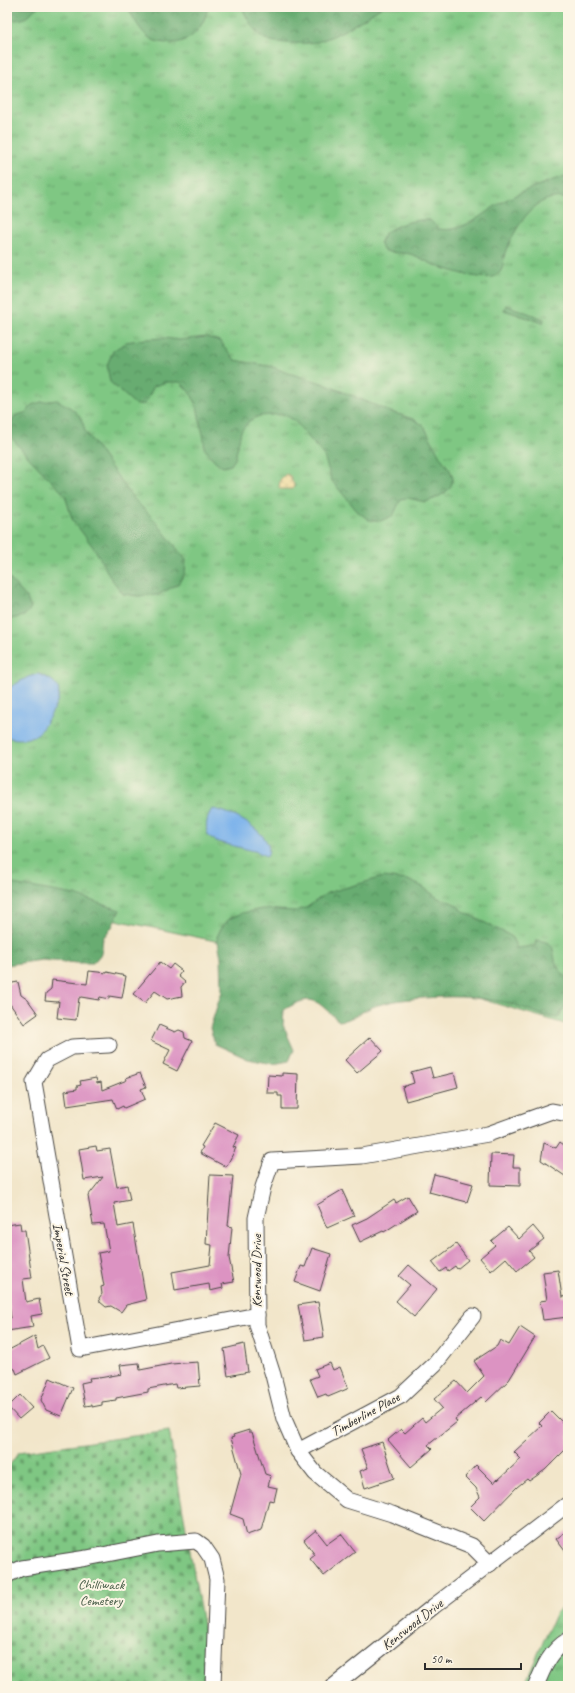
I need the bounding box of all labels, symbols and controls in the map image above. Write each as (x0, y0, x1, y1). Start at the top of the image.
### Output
street label: Imperial Street (49, 1222, 78, 1298)
street label: Kenswood Drive (248, 1233, 265, 1307)
street label: Timberline Place (328, 1388, 404, 1440)
park label: Chilliwack Cemetery (78, 1576, 125, 1609)
street label: Kenswood Drive (378, 1594, 447, 1654)
scale bar (425, 1645, 521, 1671)
text: 50 m (431, 1651, 453, 1667)

